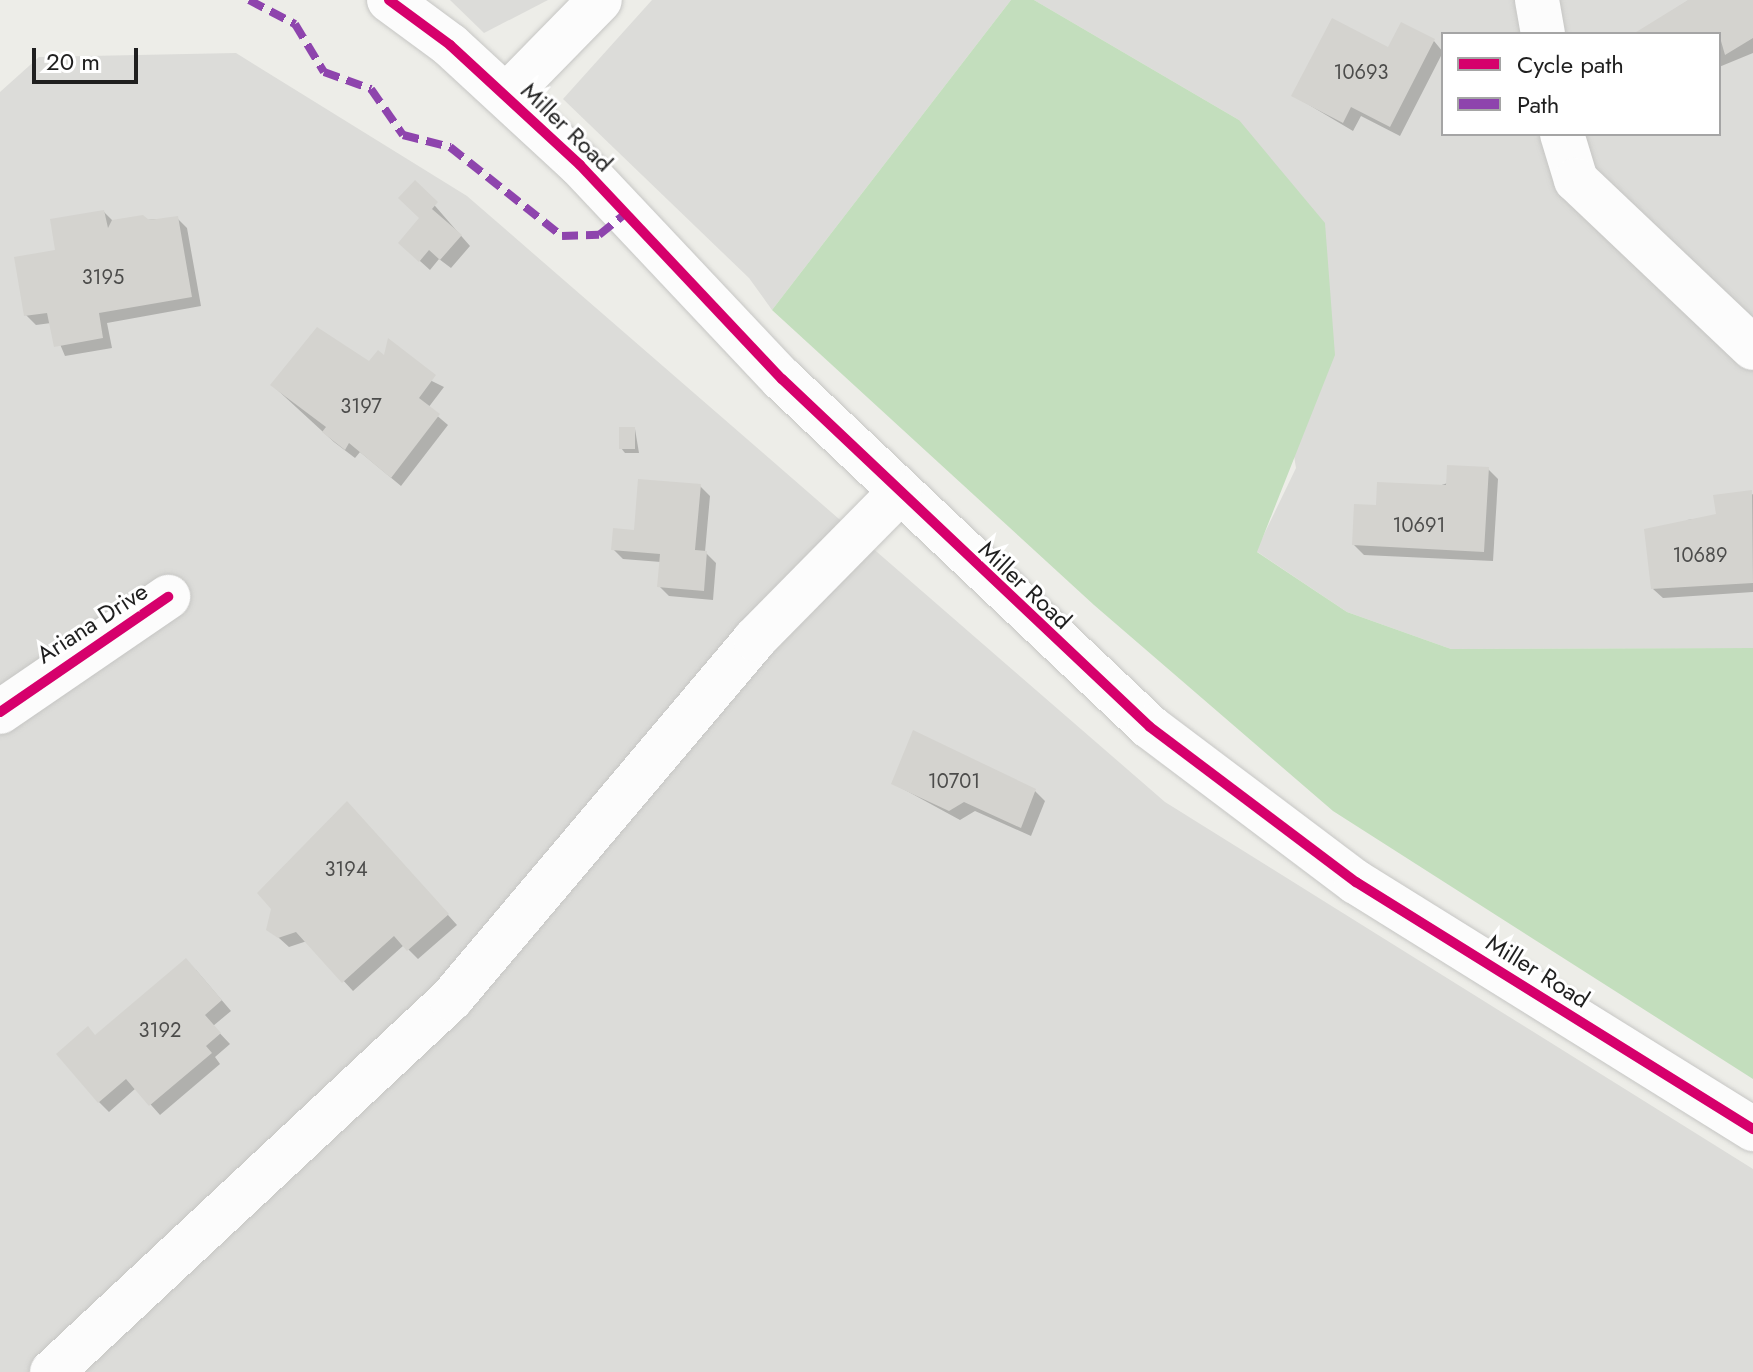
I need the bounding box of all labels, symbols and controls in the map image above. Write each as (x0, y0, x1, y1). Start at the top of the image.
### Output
scale bar (36, 32, 142, 82)
legend (1441, 32, 1721, 136)
text: 20 m (46, 44, 100, 79)
text: Cycle path (1517, 47, 1624, 82)
house number: 10693 (1334, 60, 1388, 84)
street label: Miller Road (515, 76, 619, 178)
text: Path (1517, 87, 1559, 122)
house number: 3195 (82, 265, 124, 289)
house number: 3197 (340, 394, 382, 418)
house number: 10691 (1392, 513, 1446, 537)
street label: Miller Road (973, 535, 1077, 635)
house number: 10689 (1673, 543, 1727, 567)
street label: Ariana Drive (31, 576, 153, 670)
house number: 10701 (928, 769, 980, 793)
house number: 3194 (324, 857, 368, 881)
street label: Miller Road (1481, 928, 1595, 1014)
house number: 3192 (139, 1018, 181, 1042)

